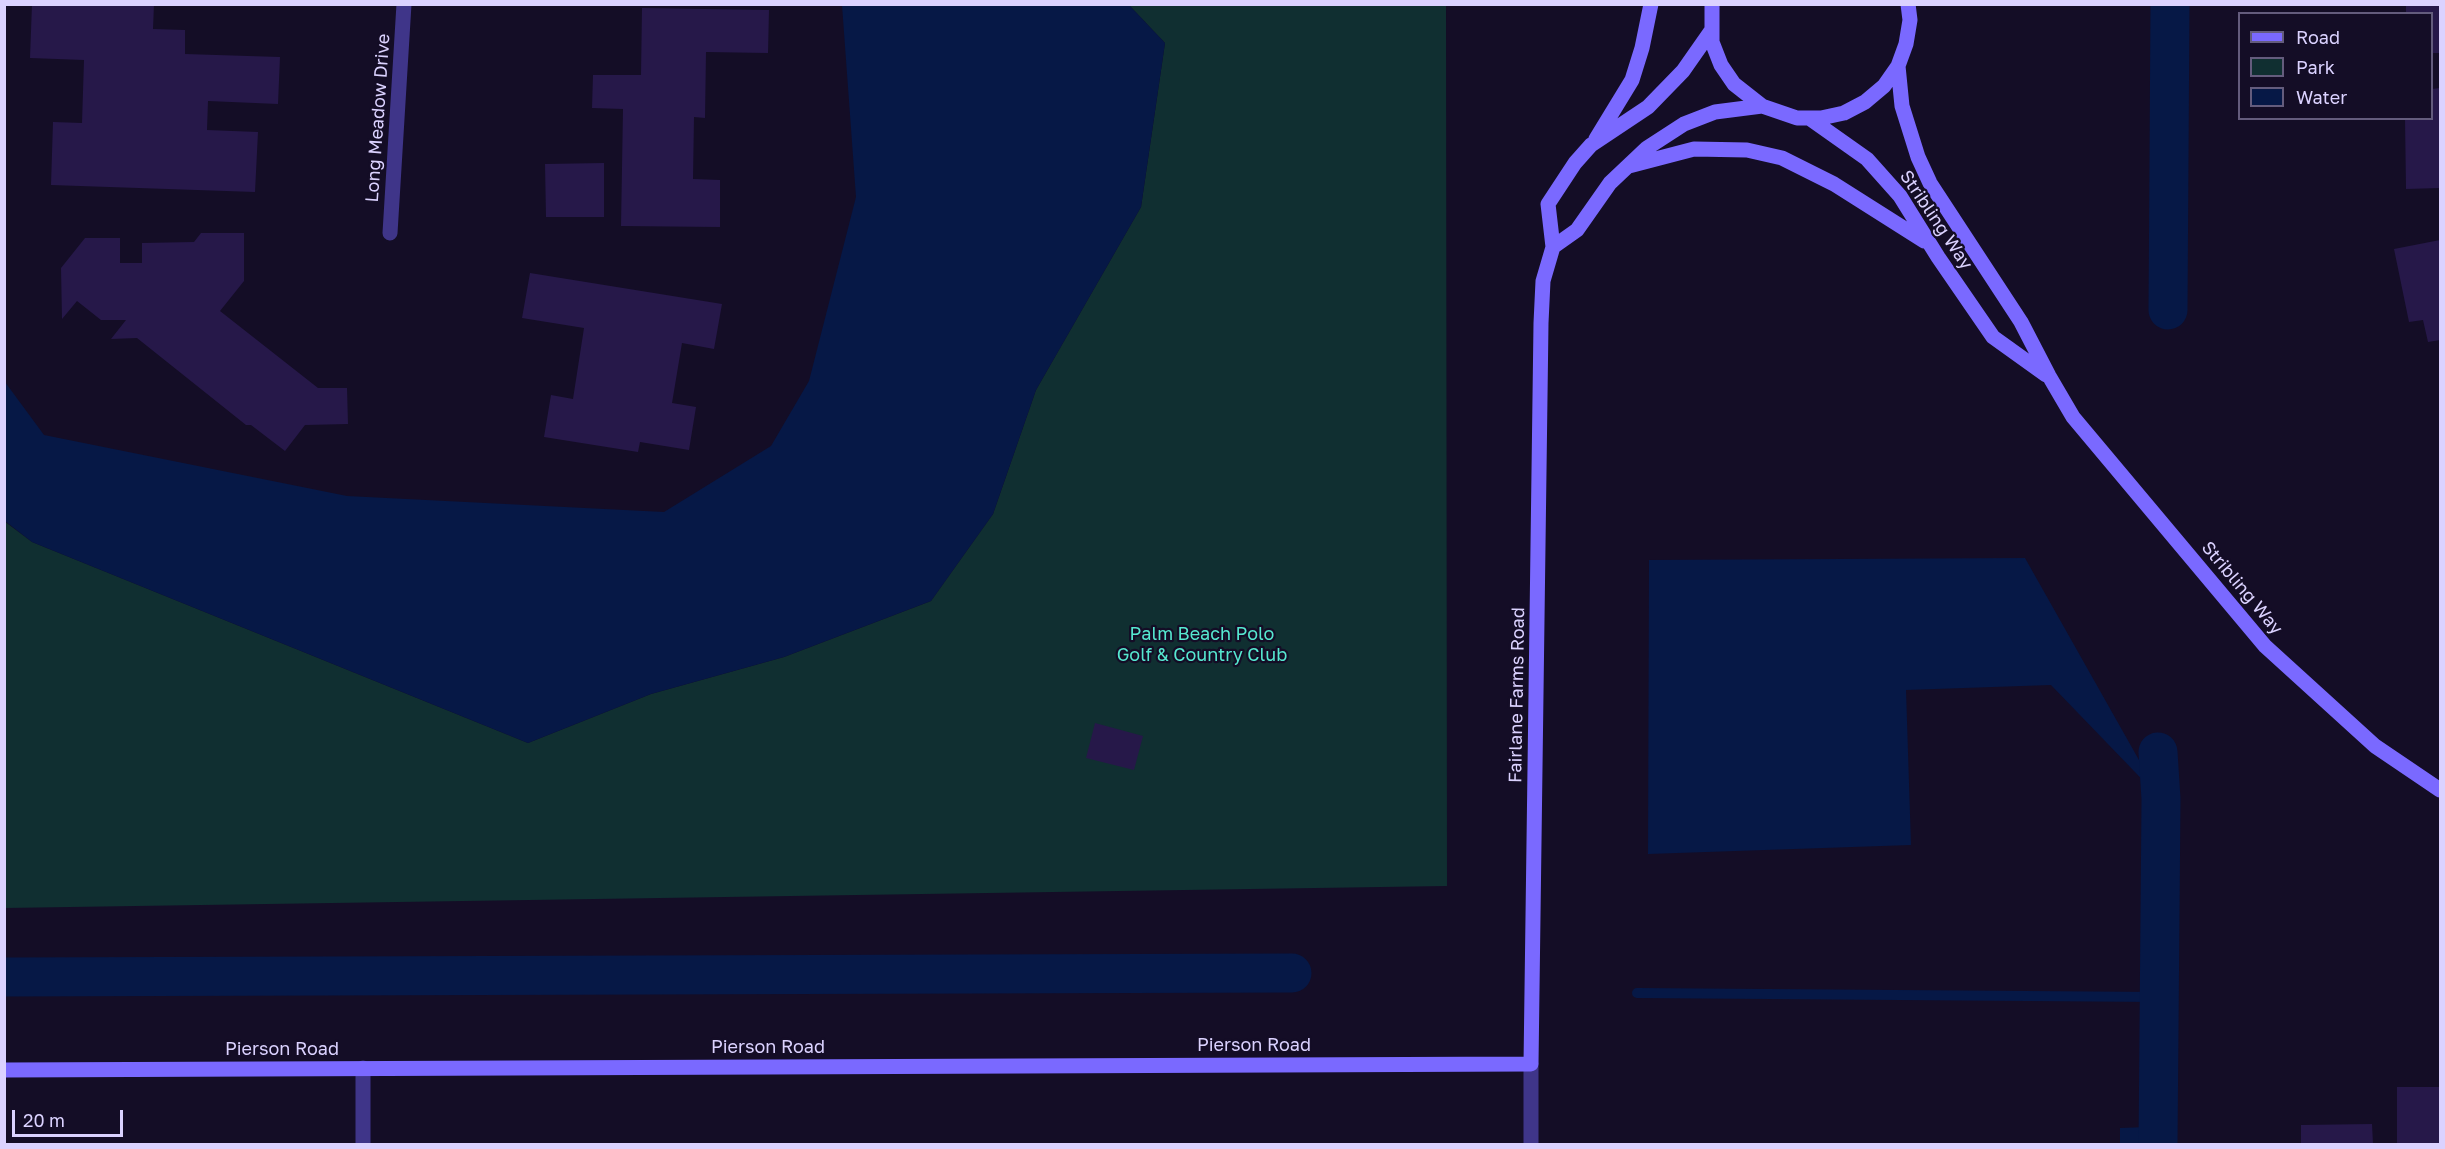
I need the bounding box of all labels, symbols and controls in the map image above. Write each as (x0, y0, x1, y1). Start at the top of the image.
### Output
legend (2238, 12, 2433, 120)
text: Road (2296, 26, 2340, 48)
street label: Long Meadow Drive (361, 33, 395, 203)
text: Park (2296, 56, 2335, 78)
text: Water (2296, 86, 2347, 108)
street label: Stribling Way (1895, 166, 1977, 274)
street label: Stribling Way (2197, 537, 2287, 639)
street label: Fairlane Farms Road (1505, 607, 1529, 783)
park label: Palm Beach Polo Golf & Country Club (1117, 623, 1287, 666)
street label: Pierson Road (1197, 1034, 1311, 1056)
street label: Pierson Road (711, 1036, 825, 1058)
street label: Pierson Road (225, 1038, 339, 1060)
scale bar (15, 1098, 126, 1136)
text: 20 m (23, 1109, 65, 1131)

